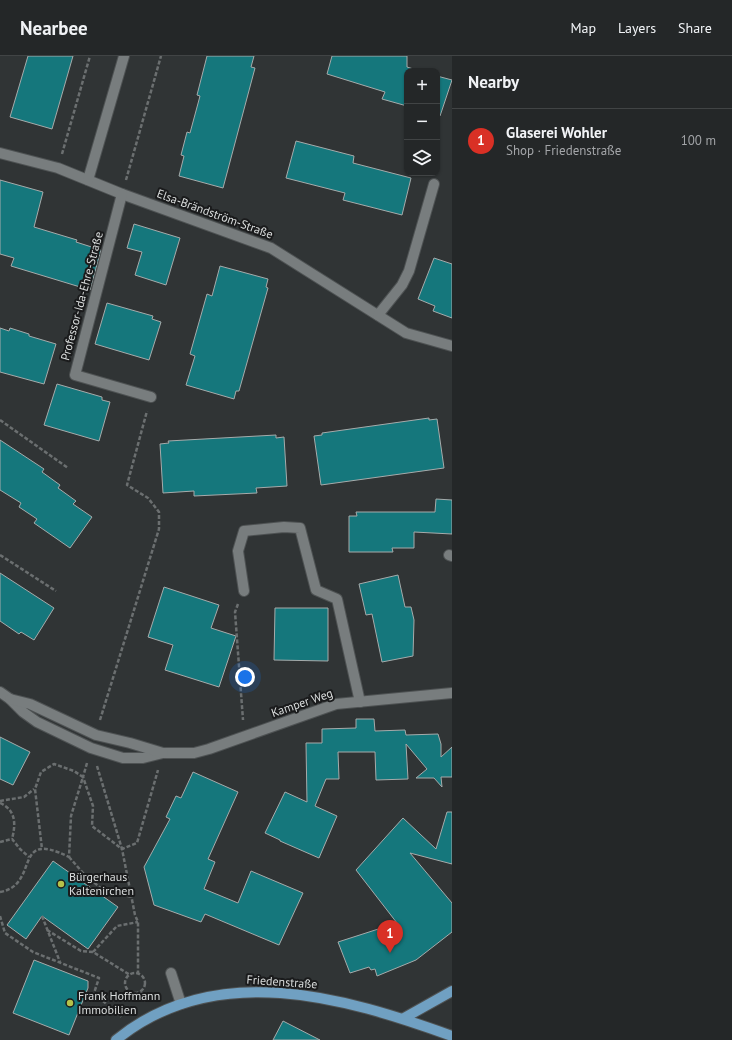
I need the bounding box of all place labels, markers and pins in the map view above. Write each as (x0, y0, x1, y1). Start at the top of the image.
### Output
place label: Bürgerhaus Kaltenirchen (69, 869, 134, 898)
marker: Bürgerhaus Kaltenirchen (56, 879, 66, 889)
pin: 1 (377, 920, 403, 953)
place label: Frank Hoffmann Immobilien (78, 988, 160, 1017)
marker: Frank Hoffmann Immobilien (65, 998, 75, 1008)

